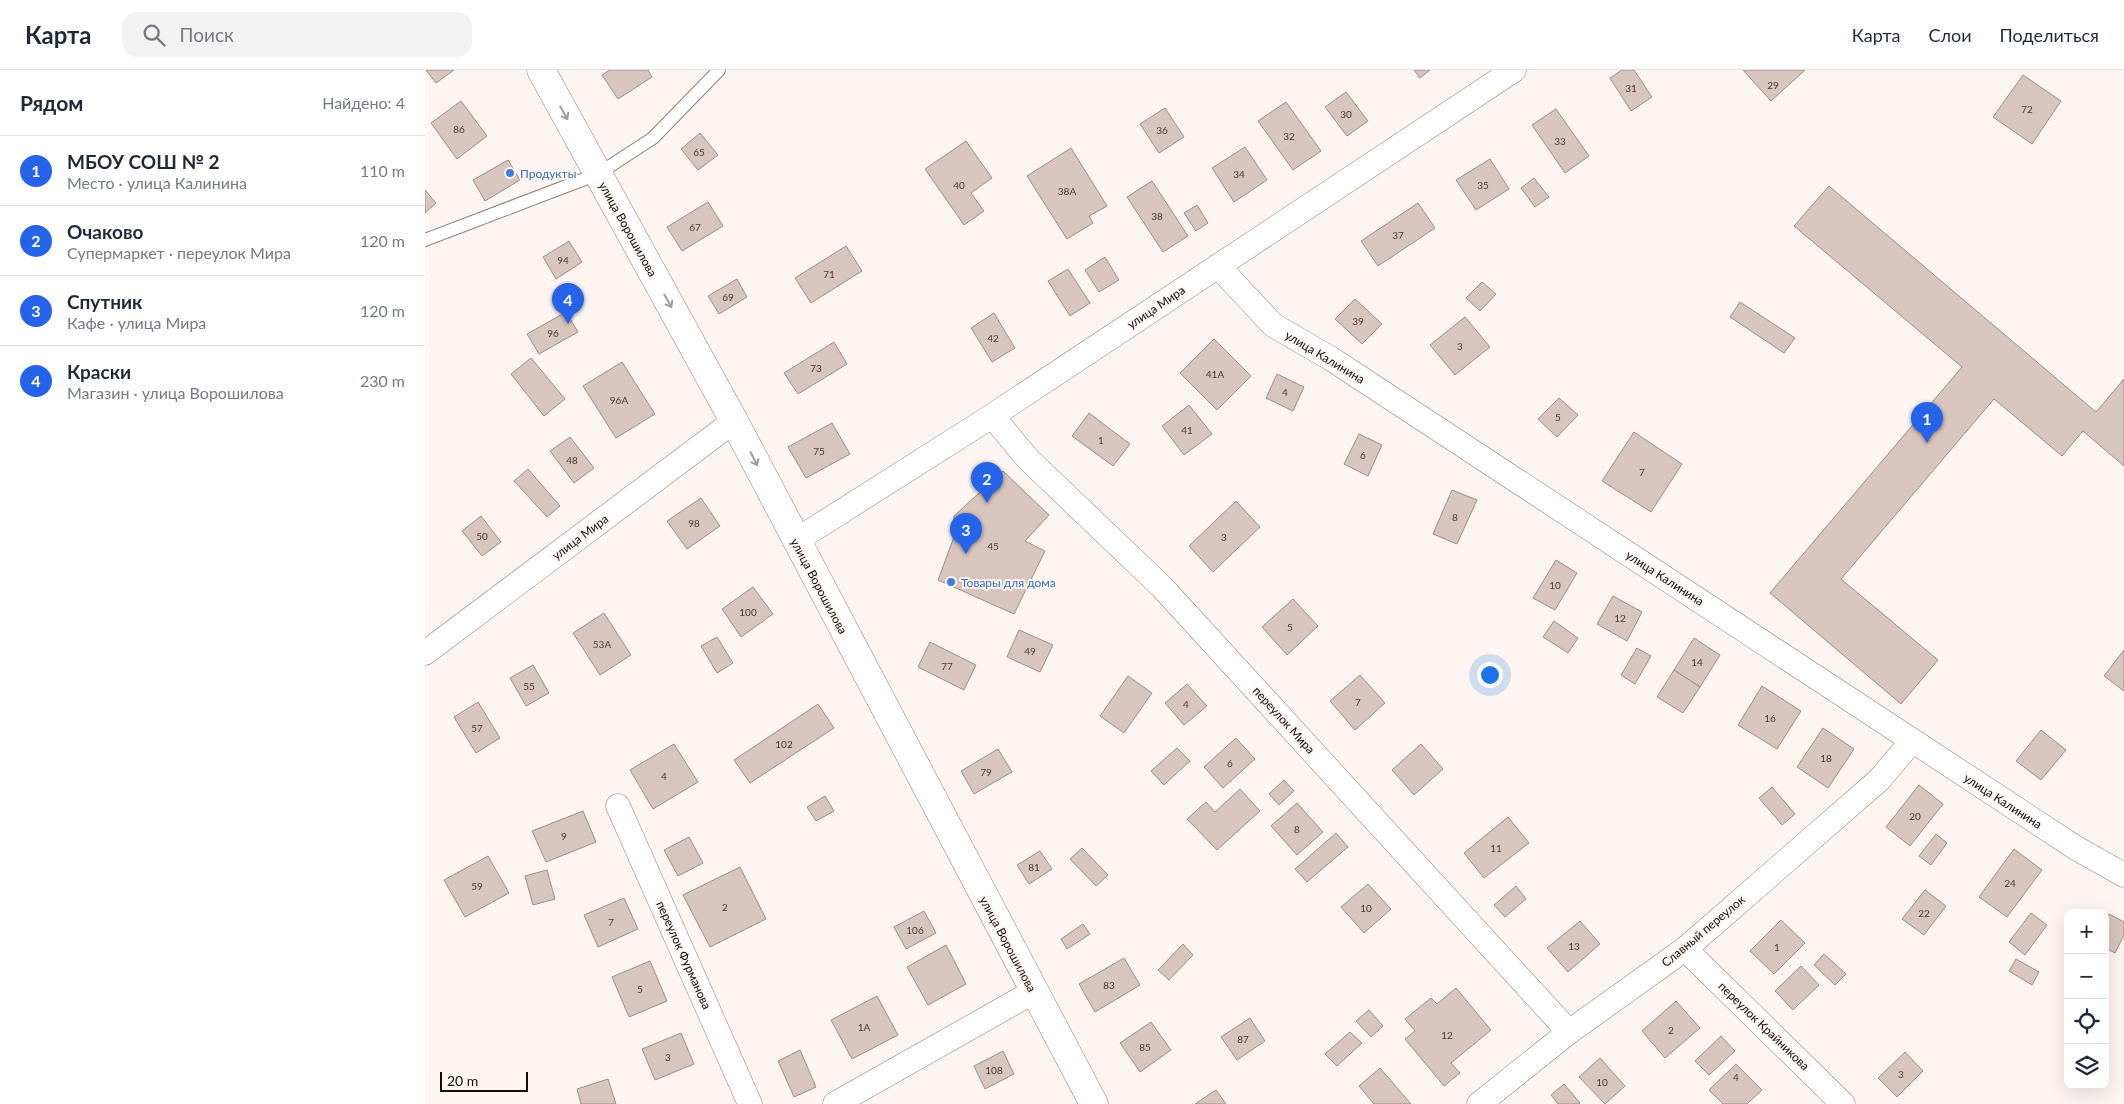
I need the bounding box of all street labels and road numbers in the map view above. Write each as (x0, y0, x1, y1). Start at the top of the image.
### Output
street label: улица Ворошилова (596, 179, 660, 279)
street label: улица Мира (1124, 282, 1188, 332)
street label: улица Калинина (1283, 327, 1367, 387)
street label: улица Мира (549, 511, 611, 563)
street label: улица Ворошилова (787, 536, 851, 637)
street label: улица Калинина (1623, 547, 1707, 609)
street label: переулок Мира (1250, 683, 1318, 757)
street label: улица Калинина (1961, 770, 2045, 832)
street label: Славный переулок (1658, 891, 1748, 970)
street label: улица Ворошилова (976, 894, 1040, 995)
street label: переулок Фурманова (653, 899, 715, 1011)
street label: переулок Крайникова (1715, 979, 1813, 1073)

